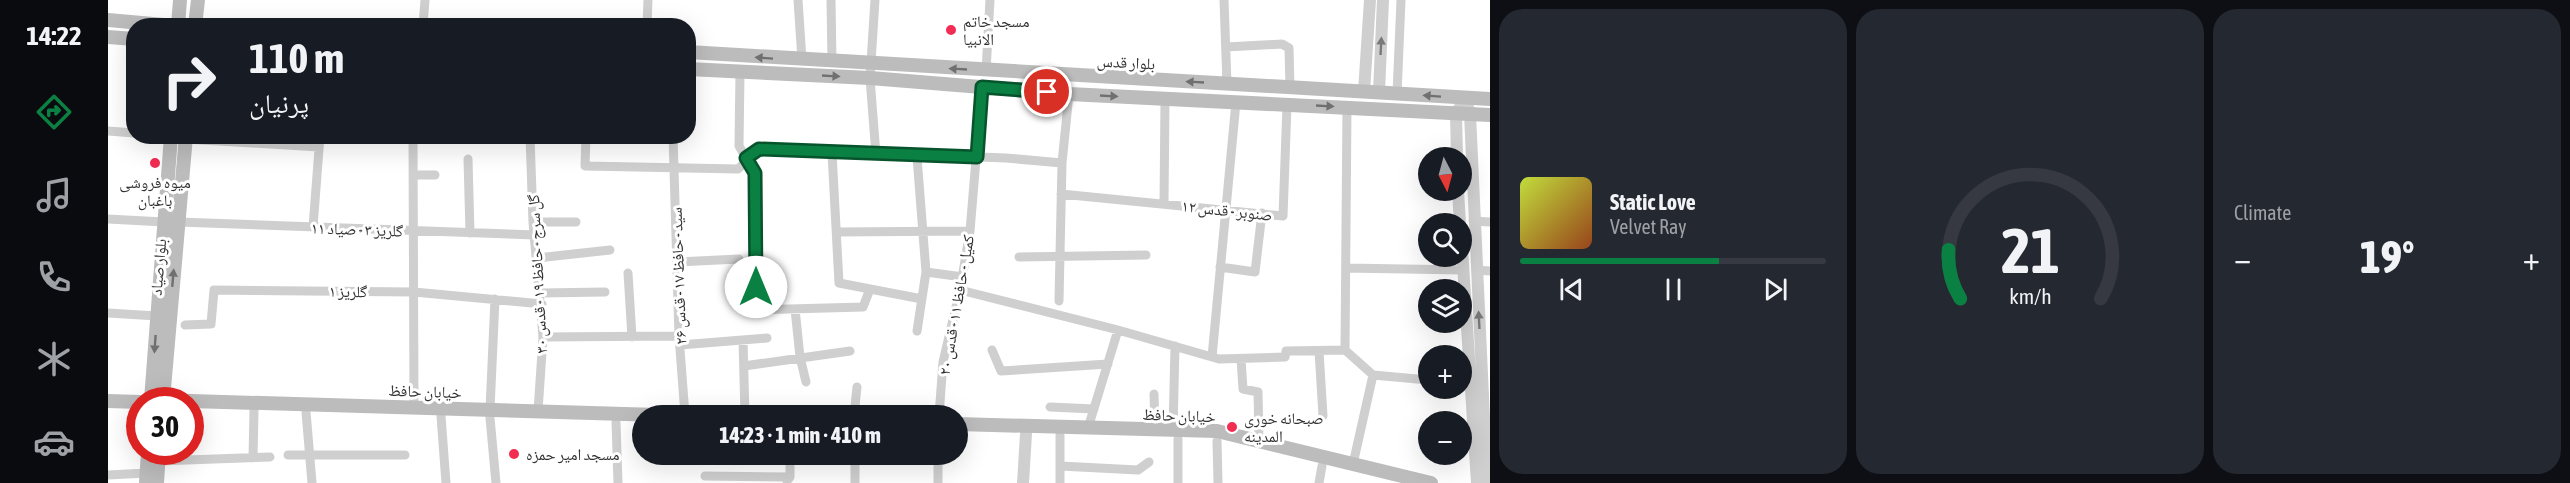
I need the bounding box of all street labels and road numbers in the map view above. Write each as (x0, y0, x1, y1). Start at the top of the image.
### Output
street label: بلوار قدس (1096, 51, 1156, 75)
street label: گل سرج - حافظ ۱۹ - قدس ۳۰ (524, 194, 552, 354)
street label: صنوبر - قدس ۱۲ (1181, 196, 1273, 226)
street label: سید - حافظ ۱۷ - قدس ۲۶ (667, 207, 691, 345)
street label: گلریز ۳ - صیاد ۱۱ (311, 218, 404, 241)
street label: کمیل - حافظ ۱۱ - قدس ۲۰ (935, 233, 979, 377)
street label: بلوار صیاد (147, 238, 170, 296)
street label: گلریز ۱ (329, 282, 368, 301)
street label: خیابان حافظ (388, 381, 462, 403)
street label: خیابان حافظ (1142, 405, 1216, 427)

